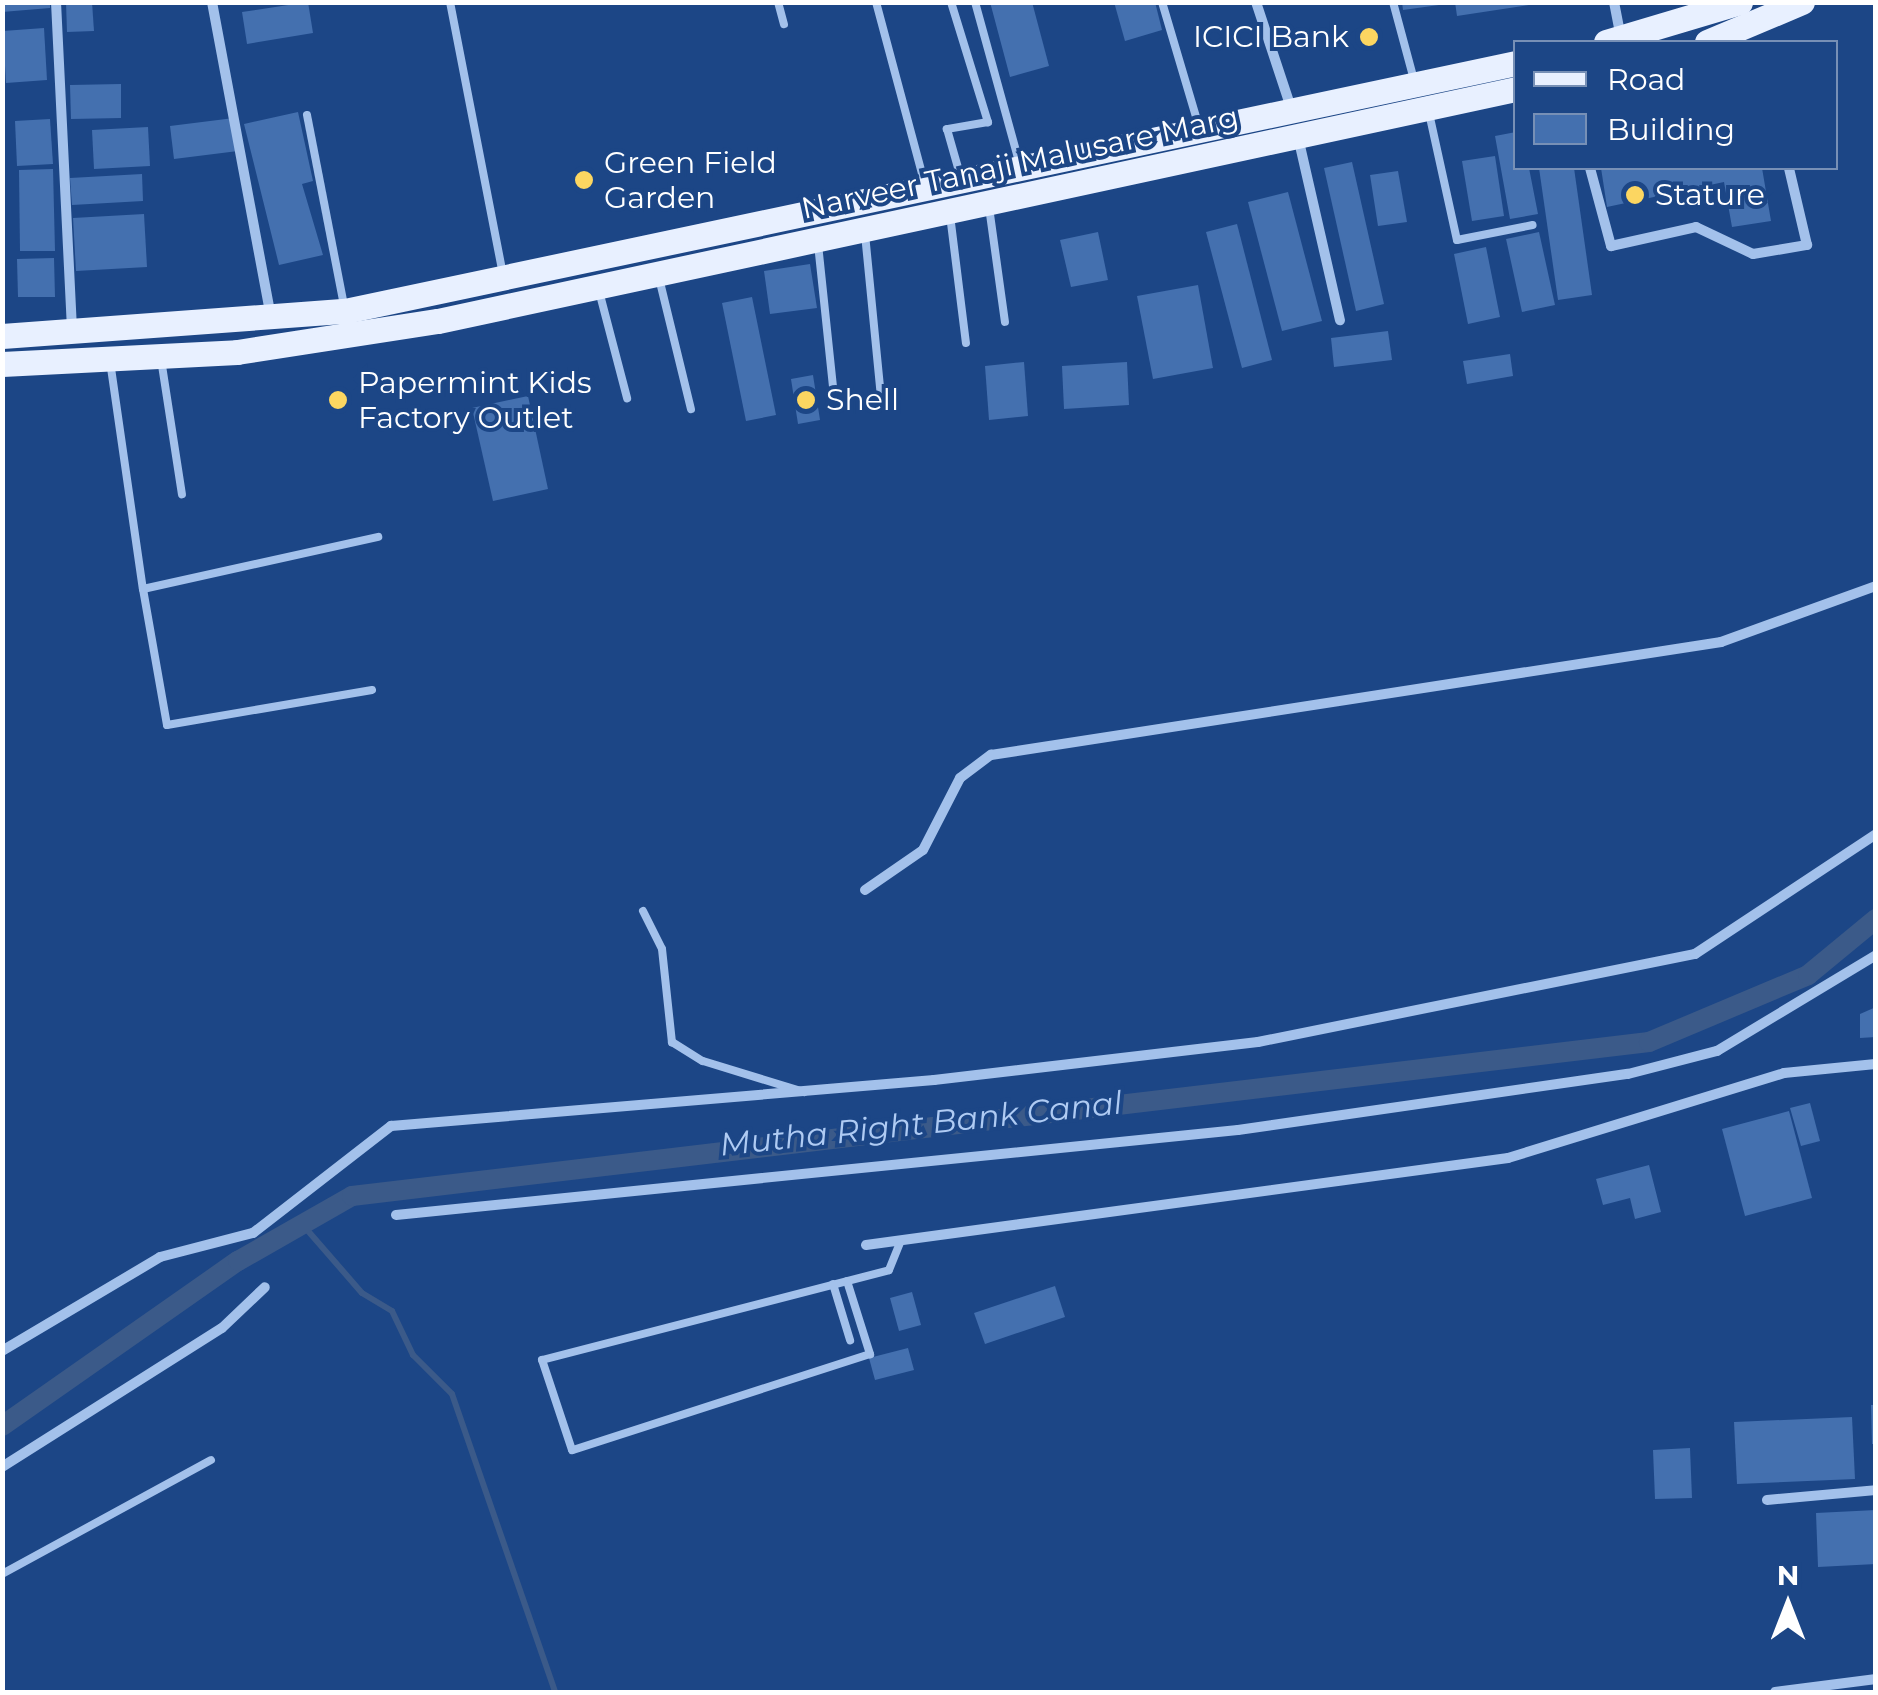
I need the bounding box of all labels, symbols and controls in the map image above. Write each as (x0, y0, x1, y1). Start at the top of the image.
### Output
place label: ICICI Bank (1193, 19, 1349, 55)
marker: ICICI Bank (1358, 26, 1380, 48)
legend (1513, 40, 1838, 170)
text: Road (1607, 61, 1685, 98)
street label: Narveer Tanaji Malusare Marg (798, 99, 1242, 227)
text: Building (1607, 111, 1735, 148)
place label: Green Field Garden (604, 145, 777, 216)
marker: Green Field Garden (573, 169, 595, 191)
place label: Stature (1655, 177, 1765, 213)
marker: Stature (1624, 184, 1646, 206)
place label: Papermint Kids Factory Outlet (358, 365, 592, 436)
place label: Shell (826, 382, 899, 418)
marker: Papermint Kids Factory Outlet (327, 389, 349, 411)
marker: Shell (795, 389, 817, 411)
water label: Mutha Right Bank Canal (718, 1084, 1124, 1164)
north arrow (1738, 1555, 1838, 1655)
text: N (1777, 1558, 1799, 1592)

